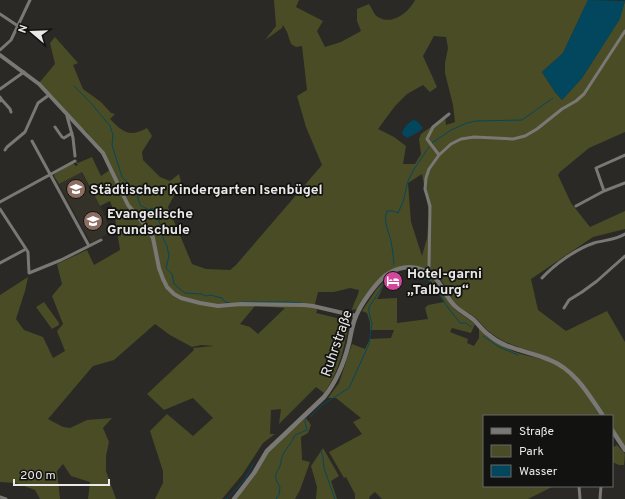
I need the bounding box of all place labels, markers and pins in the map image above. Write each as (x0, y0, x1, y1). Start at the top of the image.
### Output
school or university icon: Städtischer Kindergarten Isenbügel (65, 178, 87, 200)
place label: Städtischer Kindergarten Isenbügel (90, 182, 323, 199)
place label: Evangelische Grundschule (107, 206, 193, 239)
school or university icon: Evangelische Grundschule (82, 210, 104, 232)
place label: Hotel-garni „Talburg“ (407, 266, 482, 299)
hotel icon: Hotel-garni „Talburg“ (382, 270, 404, 292)

